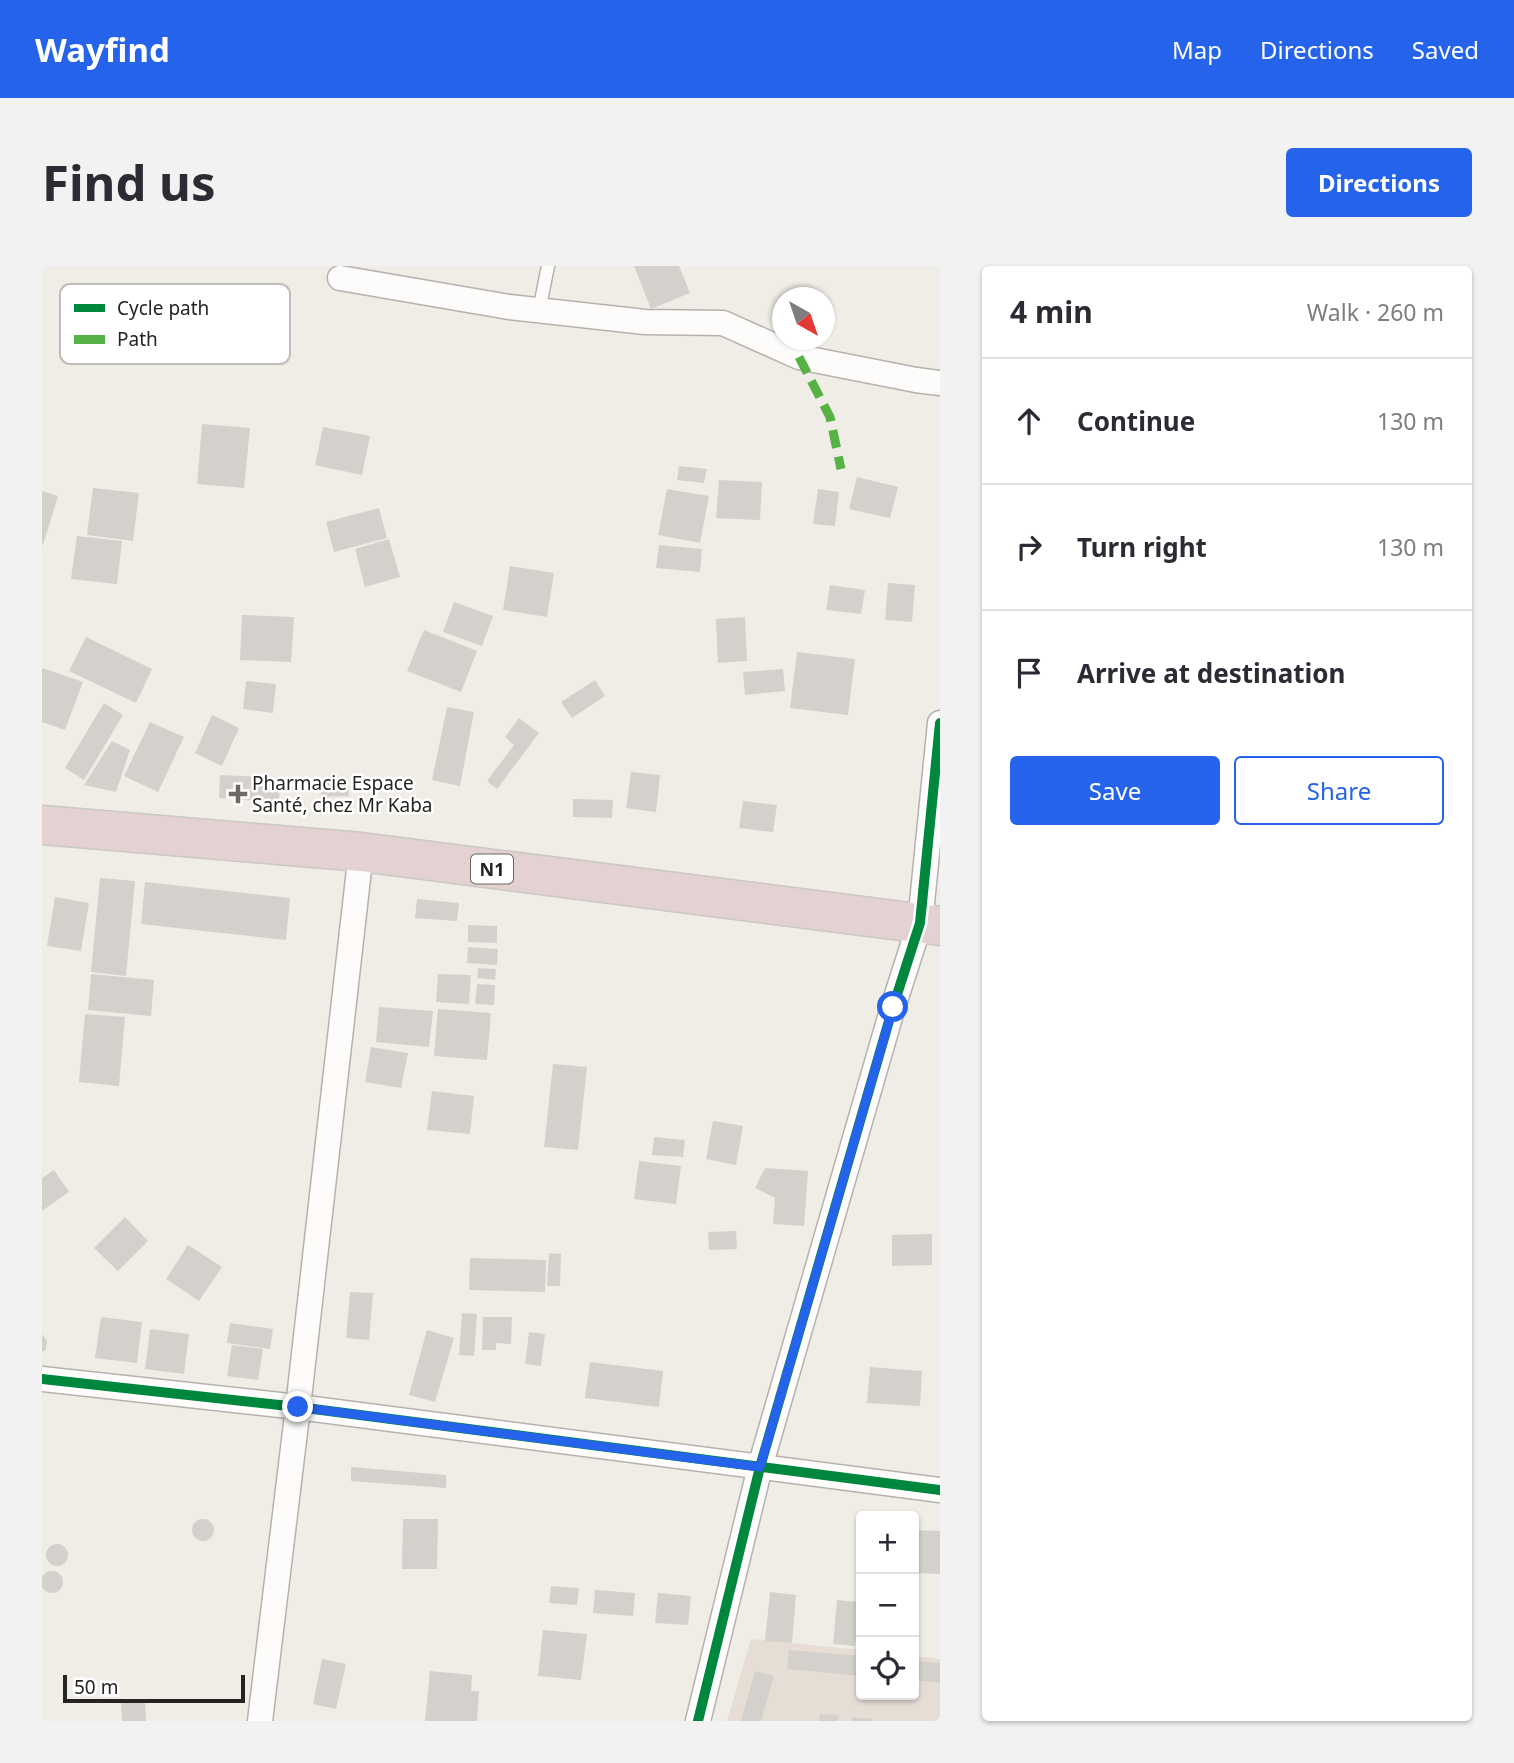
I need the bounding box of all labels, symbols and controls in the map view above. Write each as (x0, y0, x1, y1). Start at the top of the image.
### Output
text: Wayfind (35, 27, 170, 72)
text: Map (1172, 33, 1222, 66)
text: Directions (1260, 33, 1374, 66)
text: Saved (1412, 33, 1479, 66)
button: Directions (1286, 148, 1472, 217)
text: Find us (42, 149, 216, 215)
legend (60, 284, 290, 364)
north arrow (772, 287, 835, 350)
text: 4 min (1010, 291, 1093, 332)
text: Cycle path (117, 295, 209, 321)
text: Walk · 260 m (1307, 296, 1444, 328)
text: Path (117, 326, 158, 352)
icon: ahead (1010, 402, 1048, 440)
text: Continue (1077, 403, 1195, 439)
text: 130 m (1377, 405, 1444, 437)
icon: right (1010, 528, 1048, 566)
text: Turn right (1077, 529, 1207, 565)
text: 130 m (1377, 531, 1444, 563)
icon: arrive (1010, 654, 1048, 692)
text: Arrive at destination (1077, 655, 1346, 691)
button: Save (1010, 756, 1220, 825)
button: Share (1234, 756, 1444, 825)
place label: Pharmacie Espace Santé, chez Mr Kaba (252, 770, 432, 818)
marker: Pharmacie Espace Santé, chez Mr Kaba (230, 786, 246, 802)
road number: N1 (471, 854, 513, 884)
route start (877, 991, 908, 1022)
route end (282, 1391, 313, 1422)
map controls (856, 1511, 919, 1700)
button: + (856, 1511, 919, 1574)
button: − (856, 1574, 919, 1637)
button: locate (856, 1637, 919, 1700)
scale bar (63, 1672, 245, 1704)
text: 50 m (74, 1674, 118, 1700)

